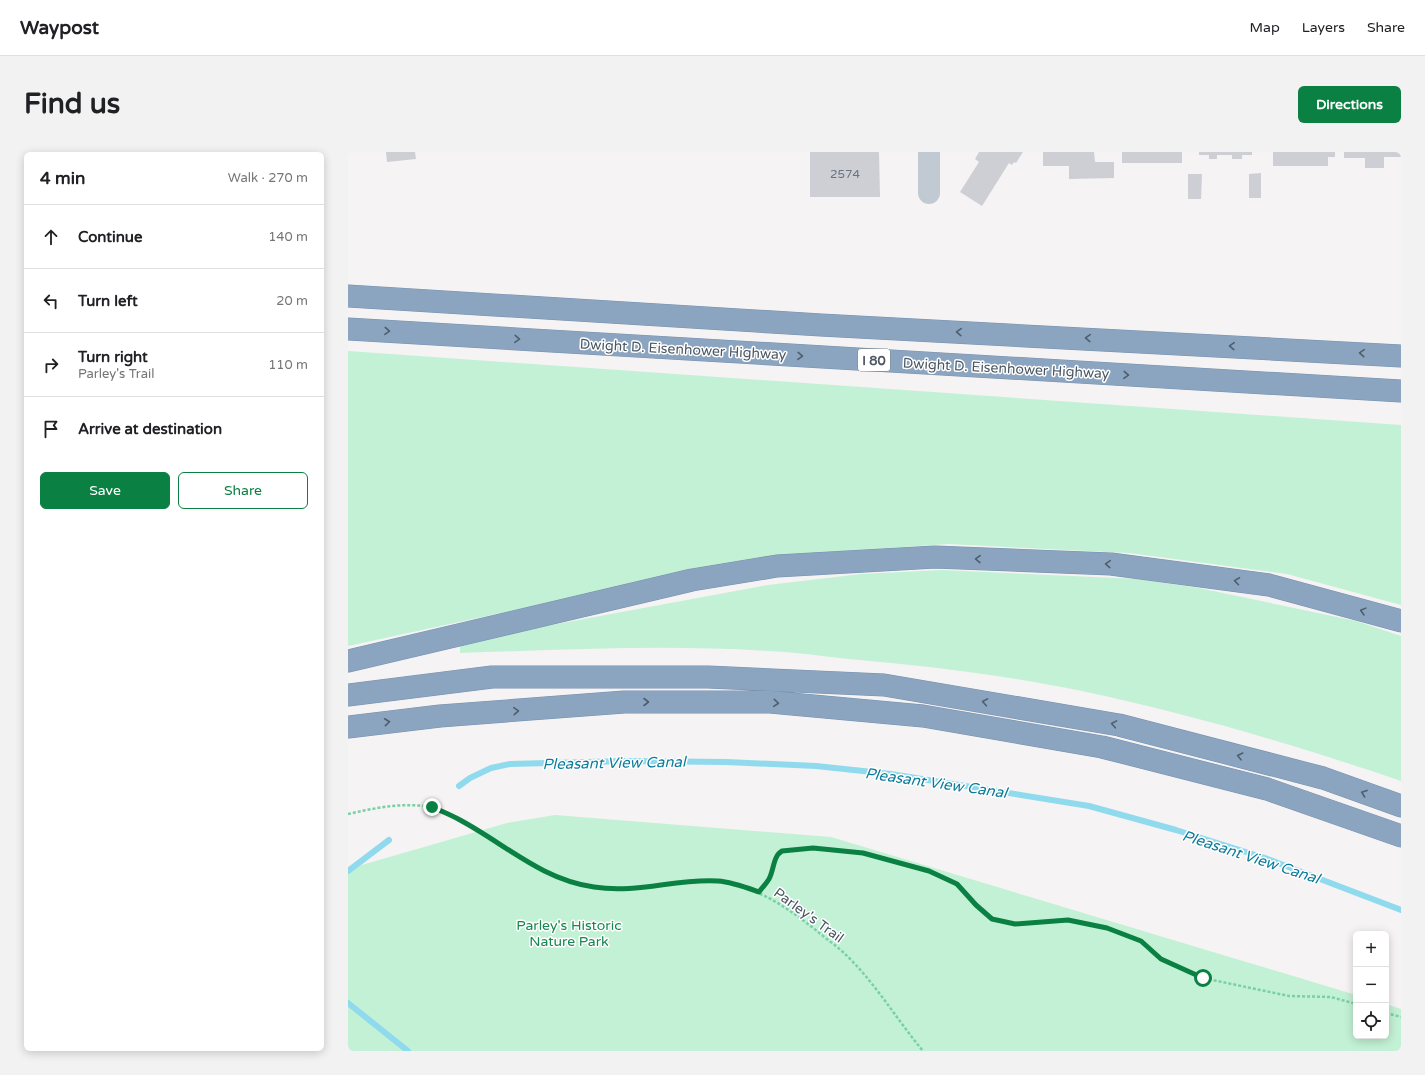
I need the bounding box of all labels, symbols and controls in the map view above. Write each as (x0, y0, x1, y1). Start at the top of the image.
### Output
text: Waypost (20, 17, 99, 39)
text: Map (1250, 19, 1280, 36)
text: Layers (1302, 19, 1345, 36)
text: Share (1367, 19, 1405, 36)
button: Directions (1298, 86, 1401, 123)
text: Find us (24, 87, 120, 121)
house number: 2574 (830, 167, 861, 181)
text: 4 min (40, 168, 85, 189)
text: Walk · 270 m (228, 170, 308, 186)
icon: ahead (40, 226, 62, 248)
text: Continue (78, 228, 142, 246)
text: 140 m (268, 229, 308, 245)
icon: left (40, 290, 62, 312)
text: Turn left (78, 292, 138, 310)
text: 20 m (276, 293, 308, 309)
one-way arrow (384, 327, 390, 336)
one-way arrow (956, 327, 962, 336)
one-way arrow (1085, 334, 1091, 343)
one-way arrow (514, 335, 520, 343)
street label: Dwight D. Eisenhower Highway (579, 336, 787, 363)
one-way arrow (1229, 341, 1235, 350)
text: Turn right (78, 348, 148, 366)
road number: I 80 (858, 349, 890, 371)
one-way arrow (1359, 349, 1365, 358)
one-way arrow (797, 351, 803, 360)
icon: right (40, 354, 62, 376)
street label: Dwight D. Eisenhower Highway (902, 355, 1110, 382)
text: 110 m (268, 357, 308, 373)
text: Parley's Trail (78, 366, 155, 382)
one-way arrow (1123, 370, 1129, 379)
icon: arrive (40, 418, 62, 440)
text: Arrive at destination (78, 420, 222, 438)
button: Save (40, 472, 170, 509)
button: Share (178, 472, 308, 509)
one-way arrow (975, 554, 981, 563)
one-way arrow (1105, 559, 1111, 568)
one-way arrow (1234, 577, 1240, 586)
one-way arrow (1360, 607, 1367, 616)
one-way arrow (643, 698, 649, 706)
one-way arrow (773, 698, 779, 707)
one-way arrow (982, 698, 989, 707)
one-way arrow (513, 706, 519, 715)
one-way arrow (384, 718, 390, 727)
one-way arrow (1110, 720, 1117, 729)
one-way arrow (1236, 752, 1243, 761)
water label: Pleasant View Canal (542, 753, 688, 773)
water label: Pleasant View Canal (864, 764, 1010, 802)
one-way arrow (1361, 789, 1368, 797)
route end (423, 798, 441, 816)
water label: Pleasant View Canal (1180, 826, 1324, 888)
street label: Parley's Trail (770, 884, 847, 947)
park label: Parley's Historic Nature Park (516, 917, 622, 950)
map controls (1353, 931, 1389, 1039)
button: + (1353, 931, 1389, 967)
button: − (1353, 967, 1389, 1003)
route start (1194, 969, 1212, 987)
button: locate (1353, 1003, 1389, 1039)

